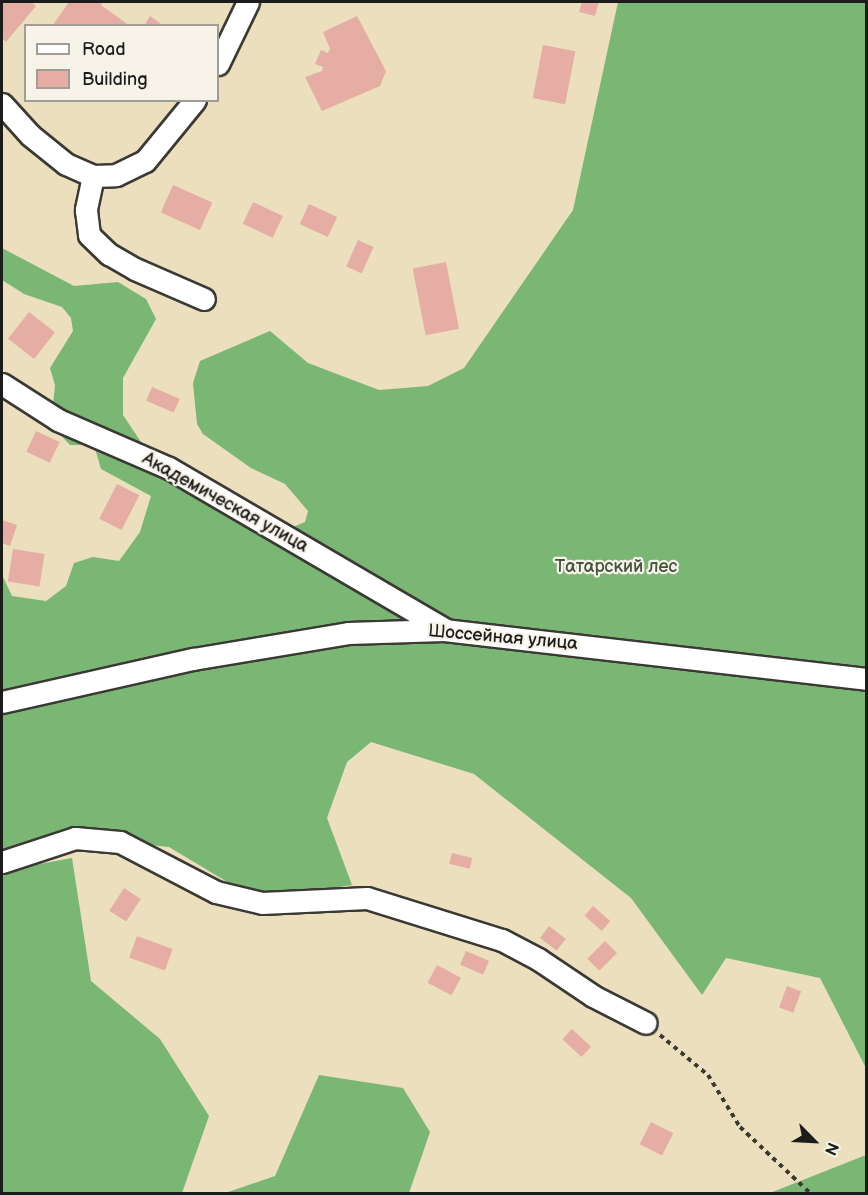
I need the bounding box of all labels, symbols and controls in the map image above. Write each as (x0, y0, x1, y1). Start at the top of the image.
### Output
legend (24, 24, 219, 102)
text: Road (82, 39, 126, 60)
text: Building (82, 69, 148, 90)
street label: Академическая улица (138, 448, 312, 558)
park label: Татарский лес (555, 556, 677, 578)
street label: Шоссейная улица (427, 621, 579, 655)
north arrow (784, 1111, 844, 1171)
text: N (820, 1139, 842, 1158)

